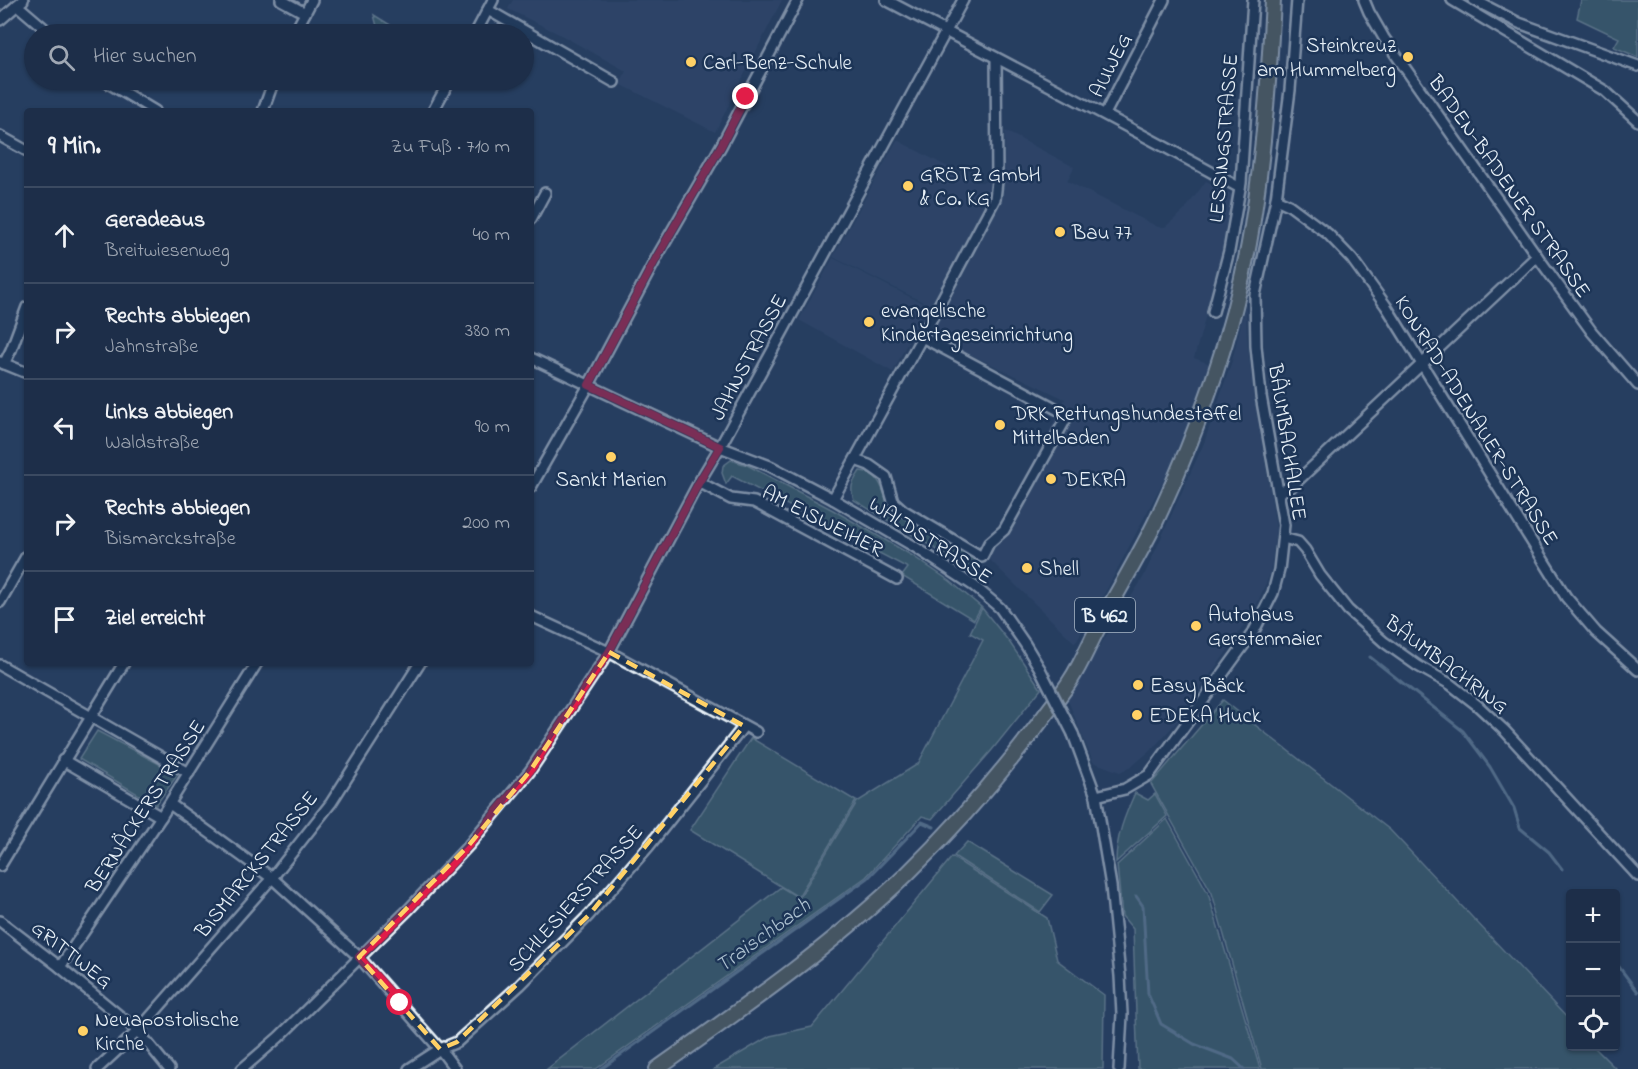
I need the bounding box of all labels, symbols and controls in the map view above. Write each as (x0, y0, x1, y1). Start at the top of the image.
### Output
search box (24, 24, 534, 90)
street label: AUWEG (1083, 29, 1141, 103)
place label: Steinkreuz am Hummelberg (1257, 32, 1396, 88)
icon: search (45, 41, 78, 74)
text: Hier suchen (93, 41, 197, 73)
place label: Carl-Benz-Schule (703, 49, 853, 79)
marker: Steinkreuz am Hummelberg (1401, 50, 1415, 64)
street label: LESSINGSTRASSE (1203, 52, 1247, 224)
marker: Carl-Benz-Schule (684, 55, 698, 69)
street label: BADEN-BADENER STRASSE (1419, 69, 1597, 305)
route end (732, 83, 758, 109)
text: 9 Min. (48, 128, 101, 166)
text: Zu Fuß · 710 m (391, 133, 510, 162)
place label: GRÖTZ GmbH & Co. KG (920, 161, 1041, 215)
marker: GRÖTZ GmbH & Co. KG (901, 179, 915, 193)
text: Geradeaus (105, 205, 205, 237)
icon: ahead (48, 219, 81, 252)
place label: Bau 77 (1071, 219, 1132, 249)
text: 40 m (473, 221, 510, 250)
marker: Bau 77 (1053, 225, 1067, 239)
text: Breitwiesenweg (105, 237, 230, 266)
street label: JAHNSTRASSE (704, 289, 796, 426)
street label: KONRAD-ADENAUER-STRASSE (1386, 290, 1565, 552)
place label: evangelische Kindertageseinrichtung (881, 297, 1073, 353)
text: Rechts abbiegen (105, 301, 250, 333)
icon: right (48, 315, 81, 348)
marker: evangelische Kindertageseinrichtung (862, 315, 876, 329)
text: 380 m (465, 317, 510, 346)
text: Jahnstraße (105, 333, 198, 362)
street label: BÄUMBACHALLEE (1259, 361, 1313, 523)
text: Links abbiegen (105, 397, 233, 429)
place label: DRK Rettungshundestaffel Mittelbaden (1011, 400, 1241, 454)
icon: left (48, 411, 81, 444)
text: 90 m (475, 413, 510, 442)
marker: DRK Rettungshundestaffel Mittelbaden (993, 418, 1007, 432)
text: Waldstraße (105, 429, 199, 458)
marker: Sankt Marien (604, 450, 618, 464)
place label: Sankt Marien (556, 466, 666, 496)
place label: DEKRA (1062, 466, 1126, 496)
marker: DEKRA (1044, 472, 1058, 486)
street label: AM EISWEIHER (756, 478, 888, 565)
street label: WALDSTRASSE (862, 490, 998, 593)
text: Rechts abbiegen (105, 493, 250, 525)
icon: right (48, 507, 81, 540)
text: 200 m (462, 509, 510, 538)
text: Bismarckstraße (105, 525, 236, 554)
place label: Shell (1039, 555, 1079, 585)
marker: Shell (1020, 561, 1034, 575)
road number: B 462 (1075, 598, 1135, 632)
place label: Autohaus Gerstenmaier (1208, 601, 1322, 655)
icon: arrive (48, 603, 81, 636)
text: Ziel erreicht (105, 603, 205, 635)
street label: BÄUMBACHRING (1377, 609, 1514, 722)
marker: Autohaus Gerstenmaier (1189, 619, 1203, 633)
place label: Easy Bäck (1150, 672, 1246, 704)
marker: Easy Bäck (1131, 678, 1145, 692)
place label: EDEKA Huck (1149, 702, 1262, 732)
marker: EDEKA Huck (1130, 708, 1144, 722)
street label: BERNÄCKERSTRASSE (79, 714, 214, 901)
street label: BISMARCKSTRASSE (188, 785, 326, 946)
street label: SCHLESIERSTRASSE (502, 819, 651, 980)
map controls (1566, 889, 1620, 1051)
button: + (1566, 889, 1620, 943)
water label: Traischbach (710, 891, 818, 982)
street label: GRITTWEG (24, 914, 118, 997)
button: − (1566, 943, 1620, 997)
route start (386, 989, 412, 1015)
button: locate (1566, 997, 1620, 1051)
place label: Neuapostolische Kirche (95, 1006, 240, 1060)
marker: Neuapostolische Kirche (76, 1024, 90, 1038)

